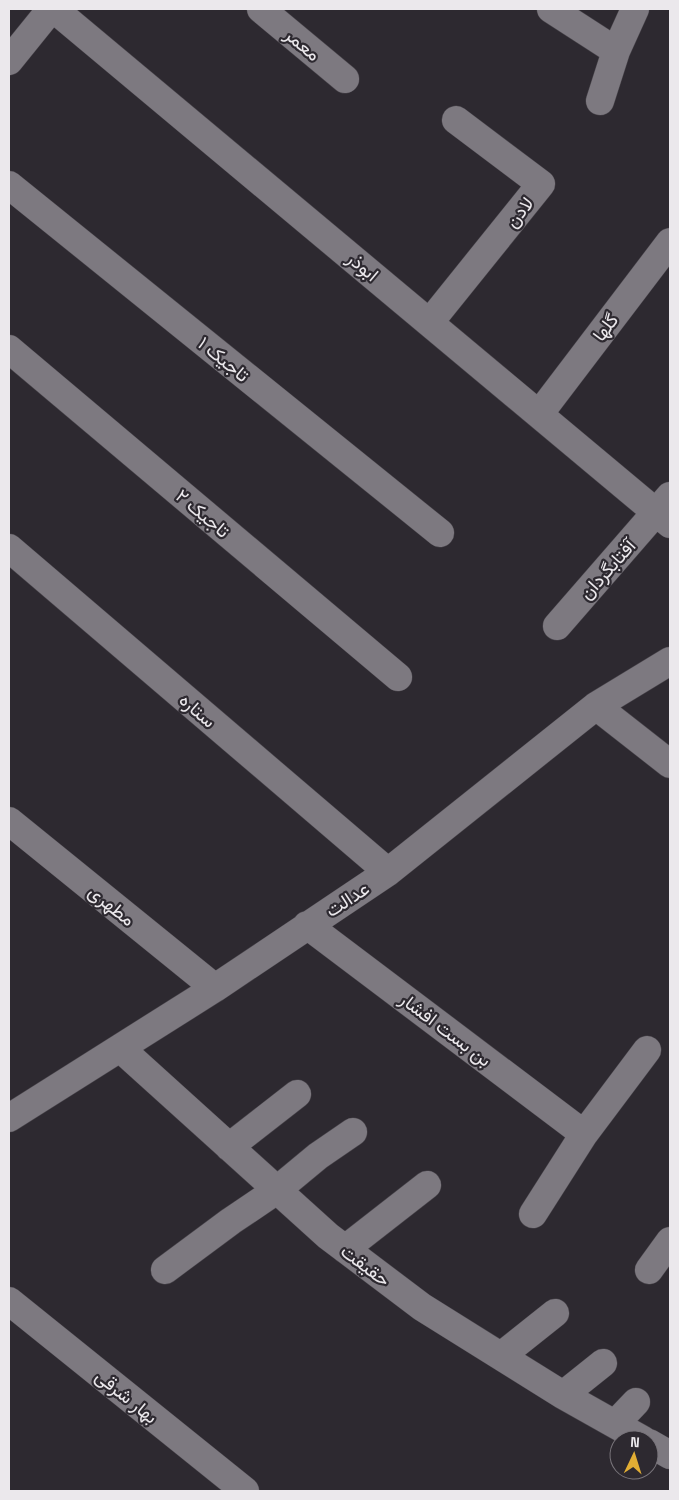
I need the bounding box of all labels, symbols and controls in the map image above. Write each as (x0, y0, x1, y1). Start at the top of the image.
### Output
street label: معمر (279, 22, 326, 67)
street label: لادن (499, 192, 539, 233)
street label: ابوذر (341, 245, 384, 287)
street label: گلها (587, 308, 624, 346)
street label: تاجیک ۱ (193, 331, 255, 388)
street label: تاجیک ۲ (170, 483, 235, 543)
street label: آفتابگردان (574, 533, 642, 605)
street label: ستاره (174, 687, 221, 733)
street label: عدالت (321, 876, 374, 923)
street label: مطهری (83, 879, 140, 932)
street label: بن بست افشار (394, 986, 497, 1072)
street label: حقیقت (336, 1239, 396, 1292)
street label: بهار شرقی (90, 1364, 163, 1429)
north arrow (609, 1430, 659, 1480)
text: N (630, 1433, 640, 1451)

